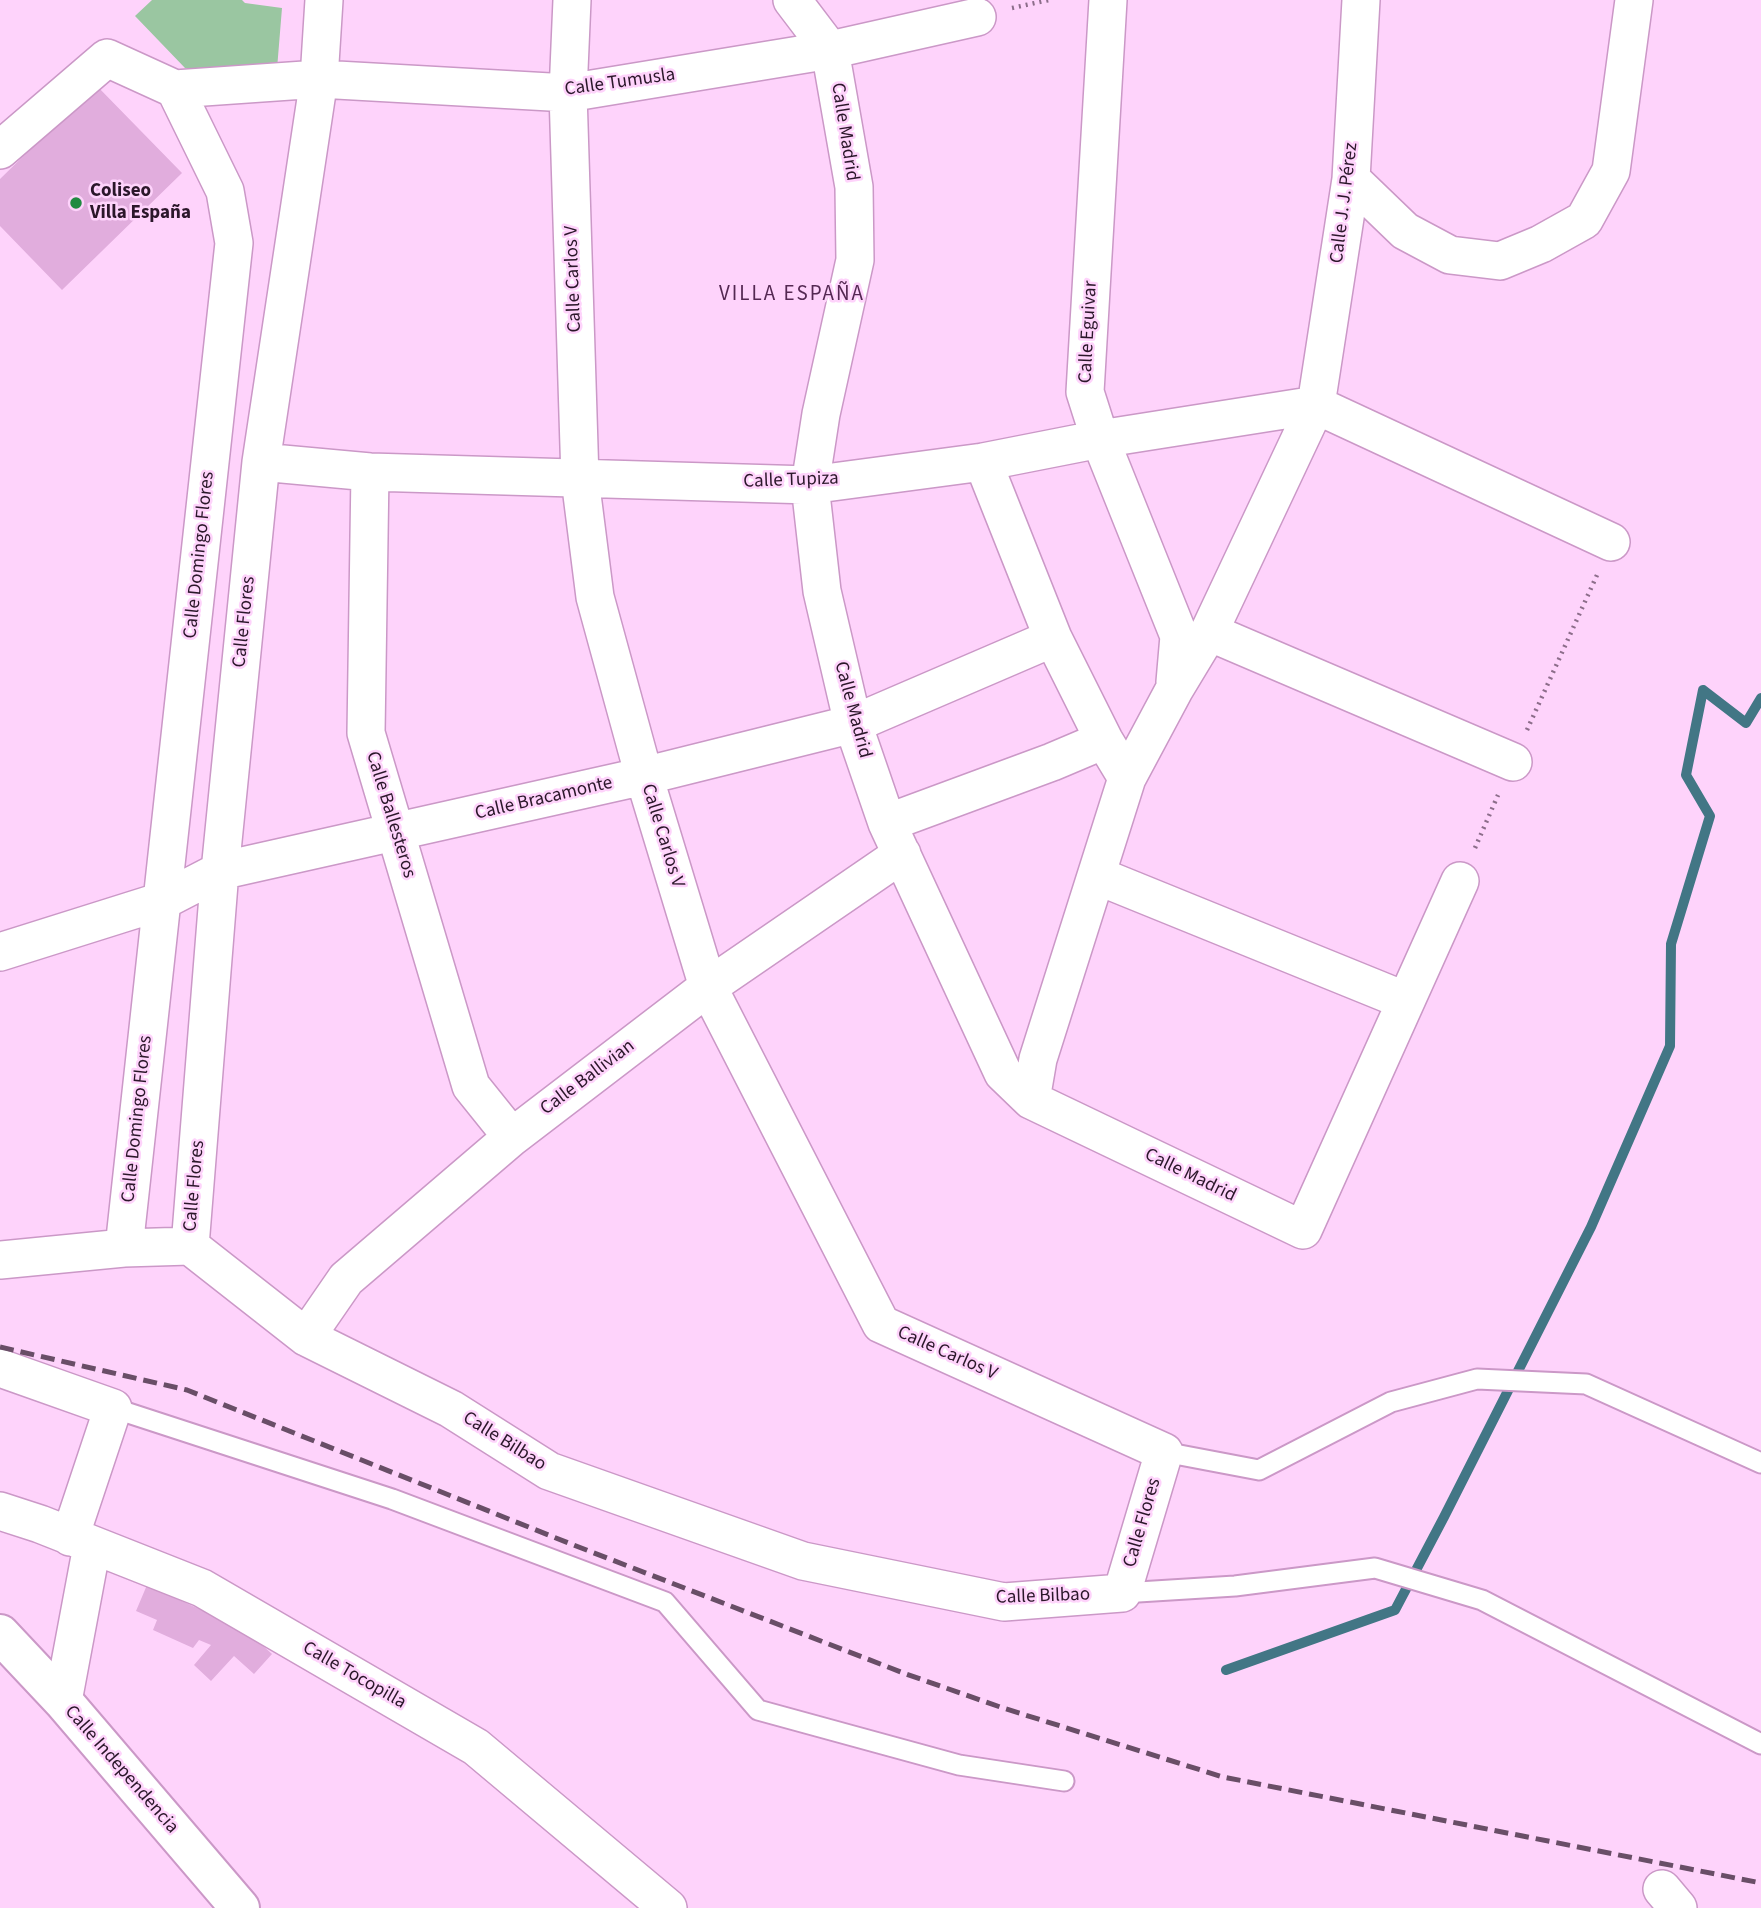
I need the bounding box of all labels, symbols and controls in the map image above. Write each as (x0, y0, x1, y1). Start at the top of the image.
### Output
street label: Calle Tumusla (563, 64, 677, 102)
street label: Calle Madrid (825, 81, 863, 183)
street label: Calle J. J. Pérez (1326, 141, 1364, 265)
place label: Coliseo Villa España (90, 181, 191, 225)
marker: Coliseo Villa España (68, 195, 84, 211)
street label: Calle Carlos V (561, 225, 587, 333)
street label: Calle Eguivar (1075, 280, 1103, 384)
district label: VILLA ESPAÑA (721, 282, 863, 308)
street label: Calle Tupiza (743, 468, 839, 494)
street label: Calle Domingo Flores (180, 470, 220, 640)
street label: Calle Flores (229, 575, 261, 669)
street label: Calle Madrid (828, 659, 876, 761)
street label: Calle Ballesteros (360, 749, 420, 881)
street label: Calle Bracamonte (473, 772, 615, 826)
street label: Calle Carlos V (635, 782, 689, 890)
street label: Calle Domingo Flores (118, 1034, 158, 1204)
street label: Calle Ballivian (536, 1035, 640, 1121)
street label: Calle Flores (180, 1139, 210, 1233)
street label: Calle Madrid (1140, 1144, 1240, 1208)
street label: Calle Carlos V (893, 1322, 1001, 1386)
street label: Calle Bilbao (458, 1407, 550, 1477)
street label: Calle Flores (1119, 1476, 1167, 1570)
street label: Calle Bilbao (996, 1584, 1090, 1610)
street label: Calle Tocopilla (298, 1637, 410, 1715)
street label: Calle Independencia (59, 1701, 183, 1839)

